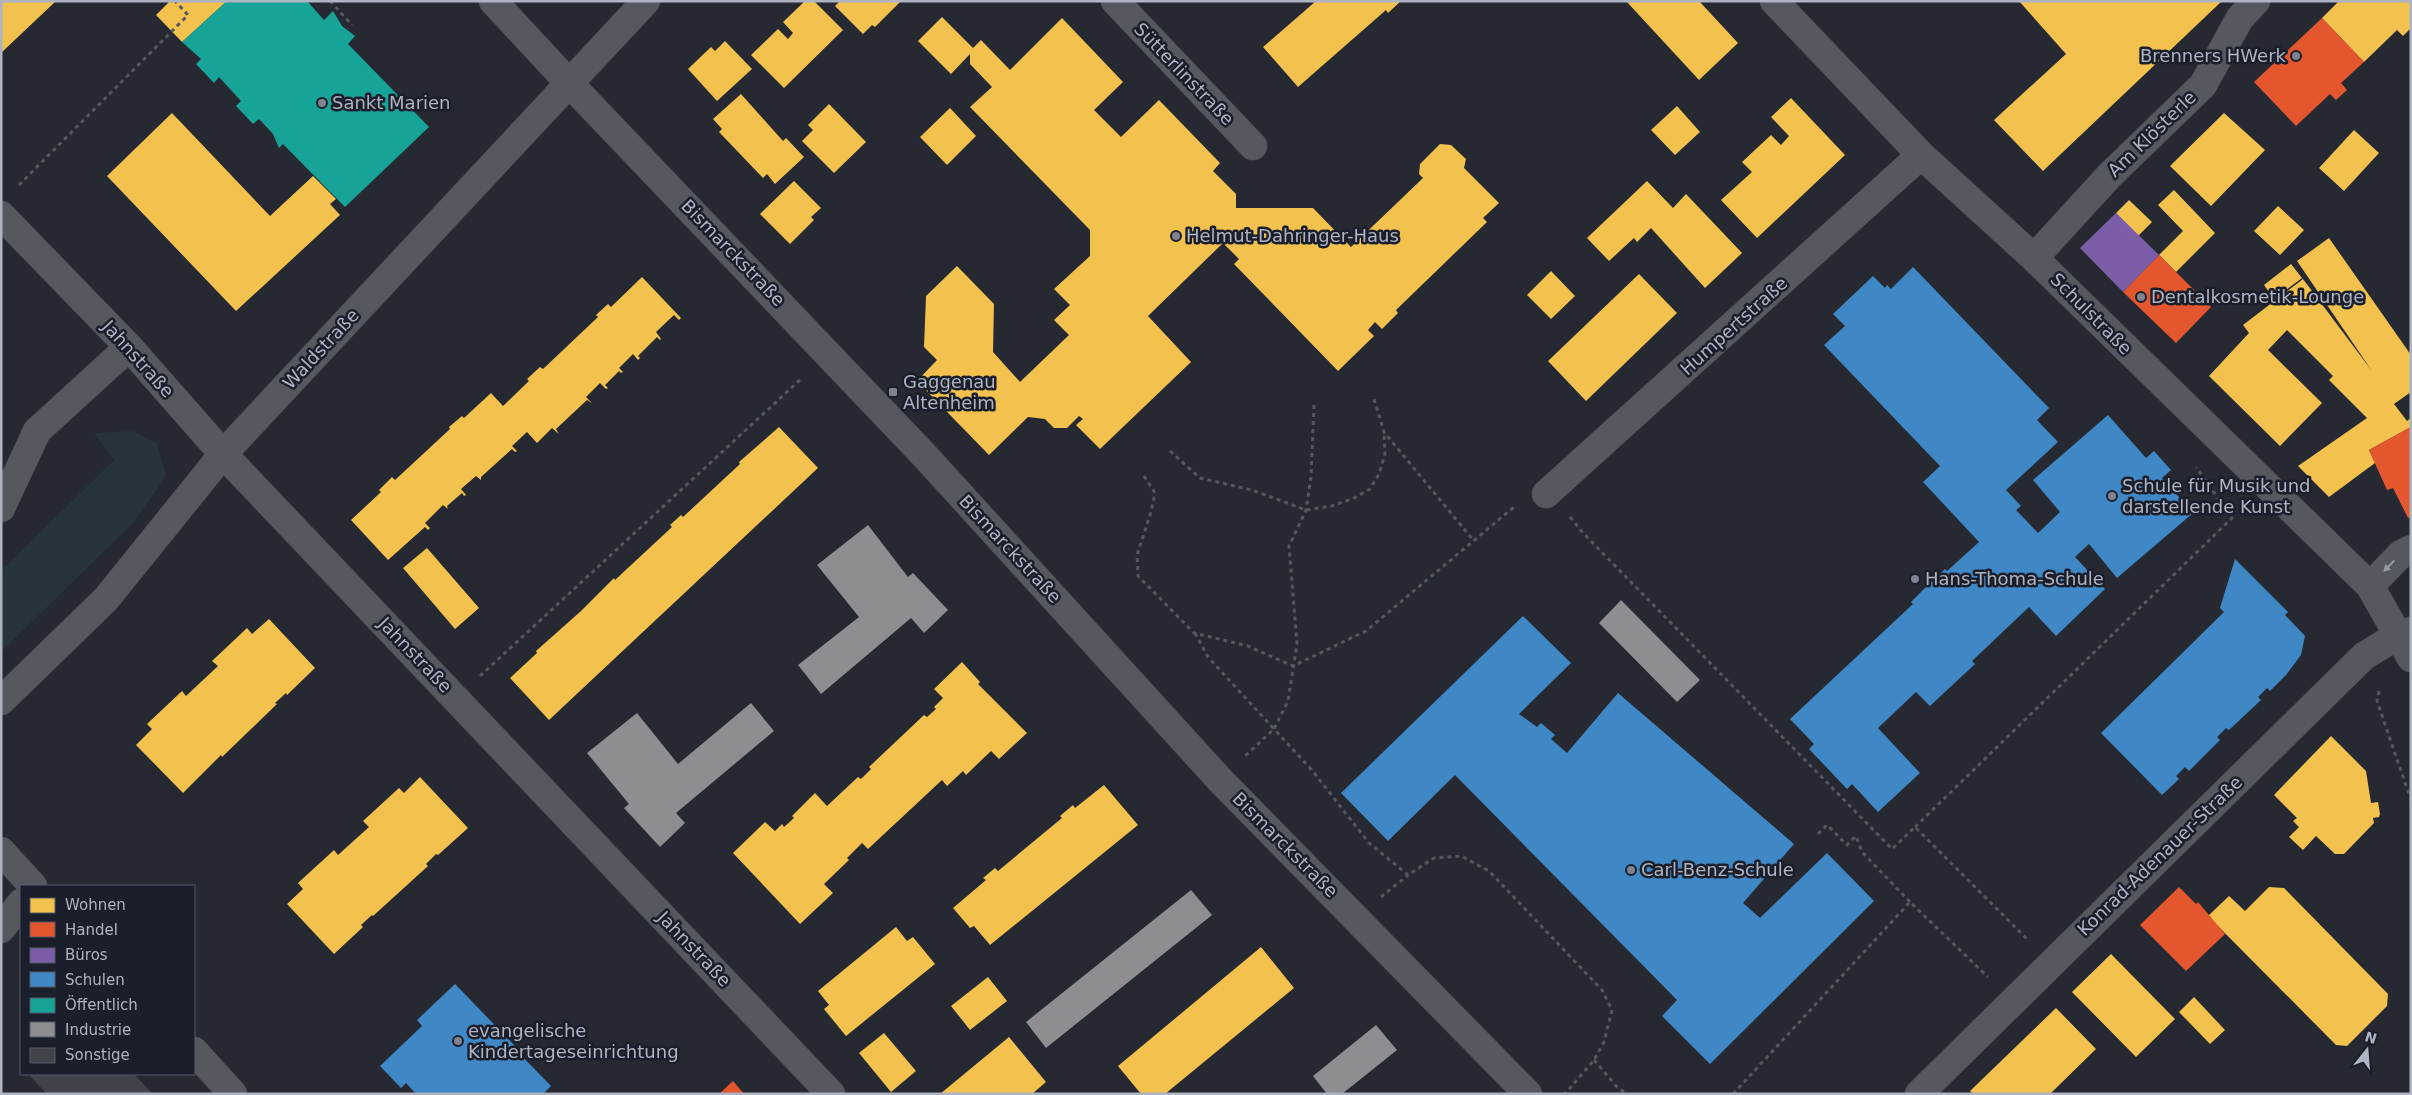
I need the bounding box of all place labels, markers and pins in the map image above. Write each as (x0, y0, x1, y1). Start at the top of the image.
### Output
place label: Brenners HWerk (2140, 45, 2287, 66)
marker: Brenners HWerk (2290, 50, 2302, 62)
place label: Sankt Marien (332, 92, 451, 113)
marker: Sankt Marien (316, 97, 328, 109)
place label: Helmut-Dahringer-Haus (1186, 225, 1399, 246)
marker: Helmut-Dahringer-Haus (1170, 230, 1182, 242)
place label: Dentalkosmetik-Lounge (2151, 286, 2364, 307)
marker: Dentalkosmetik-Lounge (2135, 291, 2147, 303)
place label: Gaggenau Altenheim (903, 371, 996, 413)
marker: Gaggenau Altenheim (887, 386, 899, 398)
place label: Schule für Musik und darstellende Kunst (2122, 475, 2311, 517)
marker: Schule für Musik und darstellende Kunst (2106, 490, 2118, 502)
place label: Hans-Thoma-Schule (1925, 568, 2104, 589)
marker: Hans-Thoma-Schule (1909, 573, 1921, 585)
place label: Carl-Benz-Schule (1641, 859, 1794, 880)
marker: Carl-Benz-Schule (1625, 864, 1637, 876)
place label: evangelische Kindertageseinrichtung (468, 1020, 679, 1062)
marker: evangelische Kindertageseinrichtung (452, 1035, 464, 1047)

